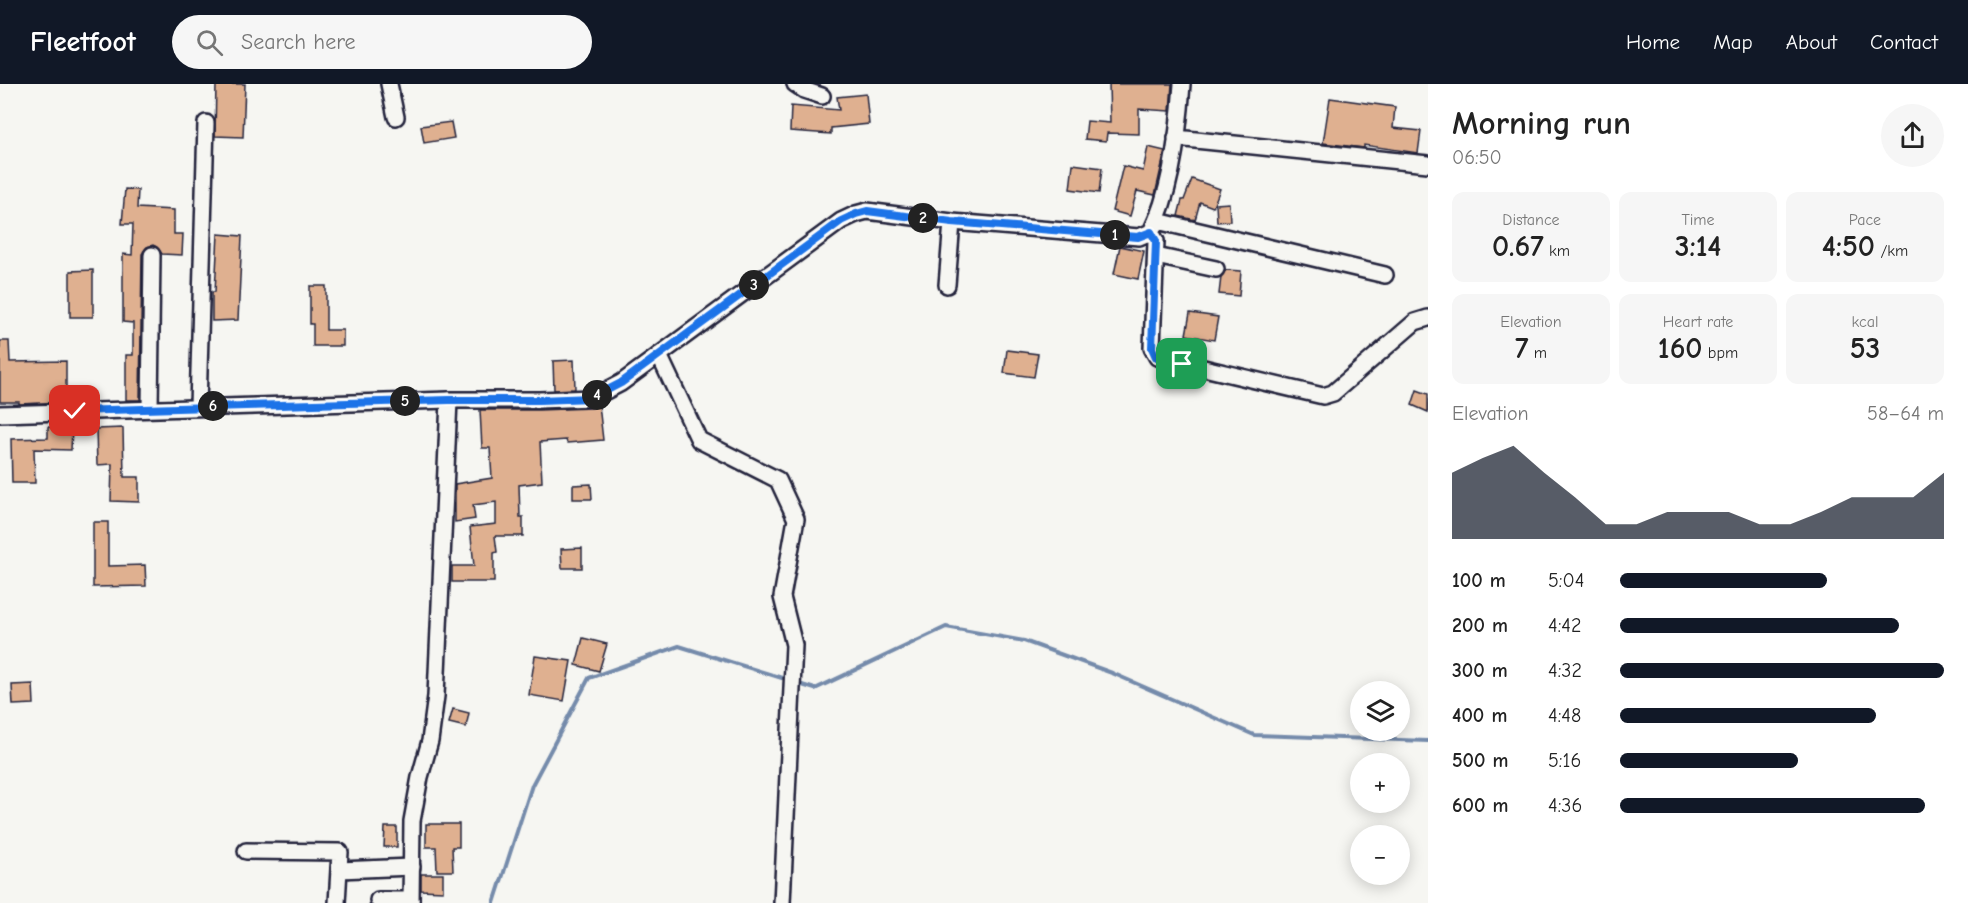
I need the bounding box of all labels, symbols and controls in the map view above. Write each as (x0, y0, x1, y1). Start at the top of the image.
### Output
search box (172, 15, 592, 69)
text: Fleetfoot (30, 26, 136, 58)
icon: search (193, 26, 226, 59)
text: Search here (241, 29, 356, 55)
text: Home (1626, 30, 1680, 54)
text: Map (1713, 30, 1753, 54)
text: About (1786, 30, 1837, 54)
text: Contact (1870, 30, 1938, 54)
text: Morning run (1452, 104, 1631, 142)
button: share (1881, 104, 1944, 167)
text: 06:50 (1452, 146, 1502, 169)
pin: 2 (908, 203, 938, 233)
text: 2 (919, 209, 927, 227)
text: Distance (1502, 211, 1560, 229)
text: Time (1681, 211, 1715, 229)
text: Pace (1849, 211, 1881, 229)
pin: 1 (1100, 220, 1130, 250)
text: 1 (1112, 226, 1118, 244)
text: 0.67 (1492, 229, 1544, 264)
text: 3:14 (1675, 229, 1721, 264)
text: 4:50 (1822, 229, 1875, 264)
text: km (1544, 242, 1570, 260)
text: /km (1875, 242, 1908, 260)
pin: 3 (739, 270, 769, 300)
text: 3 (750, 276, 758, 294)
text: Elevation (1500, 313, 1562, 331)
text: Heart rate (1663, 313, 1733, 331)
text: kcal (1852, 313, 1878, 331)
text: 7 (1515, 331, 1528, 366)
text: 160 (1658, 331, 1703, 366)
text: 53 (1850, 331, 1880, 366)
pin (1156, 338, 1207, 389)
text: m (1528, 344, 1547, 362)
text: bpm (1703, 344, 1738, 362)
icon: arrive (1165, 347, 1198, 380)
pin: 4 (582, 380, 612, 410)
pin (49, 385, 100, 436)
pin: 5 (390, 386, 420, 416)
text: 4 (593, 386, 601, 404)
pin: 6 (198, 391, 228, 421)
text: 5 (401, 392, 409, 410)
icon: check (58, 394, 91, 427)
text: 6 (209, 397, 217, 415)
text: Elevation (1452, 402, 1529, 425)
text: 58–64 m (1867, 402, 1944, 425)
text: 100 m (1452, 569, 1506, 592)
text: 5:04 (1548, 569, 1584, 592)
text: 200 m (1452, 614, 1508, 637)
text: 4:42 (1548, 614, 1581, 637)
text: 300 m (1452, 659, 1508, 682)
text: 4:32 (1548, 659, 1582, 682)
map controls (1350, 681, 1410, 885)
button: layers (1350, 681, 1410, 741)
text: 400 m (1452, 704, 1507, 727)
text: 4:48 (1548, 704, 1581, 727)
text: 500 m (1452, 749, 1509, 772)
text: 5:16 (1548, 749, 1581, 772)
button: + (1350, 753, 1410, 813)
text: 600 m (1452, 794, 1508, 817)
text: 4:36 (1548, 794, 1582, 817)
button: − (1350, 825, 1410, 885)

